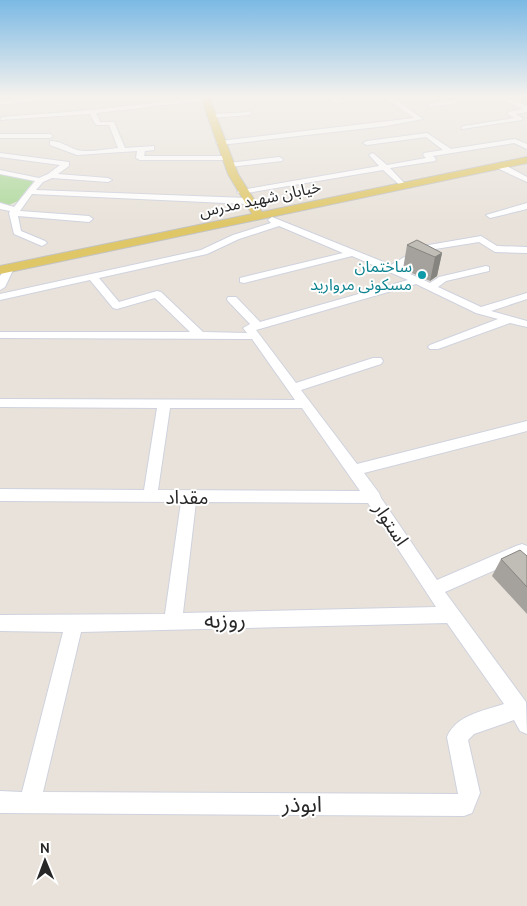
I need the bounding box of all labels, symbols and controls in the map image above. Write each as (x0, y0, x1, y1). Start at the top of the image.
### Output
street label: خیابان شهید مدرس (197, 177, 323, 221)
place label: ساختمان مسکونی مروارید (310, 257, 412, 294)
marker: ساختمان مسکونی مروارید (416, 269, 428, 281)
street label: مقداد (165, 486, 209, 509)
street label: استوار (368, 497, 413, 550)
street label: روزبه (204, 606, 246, 634)
street label: ابوذر (281, 791, 322, 818)
north arrow (20, 836, 70, 886)
text: N (40, 839, 50, 857)

